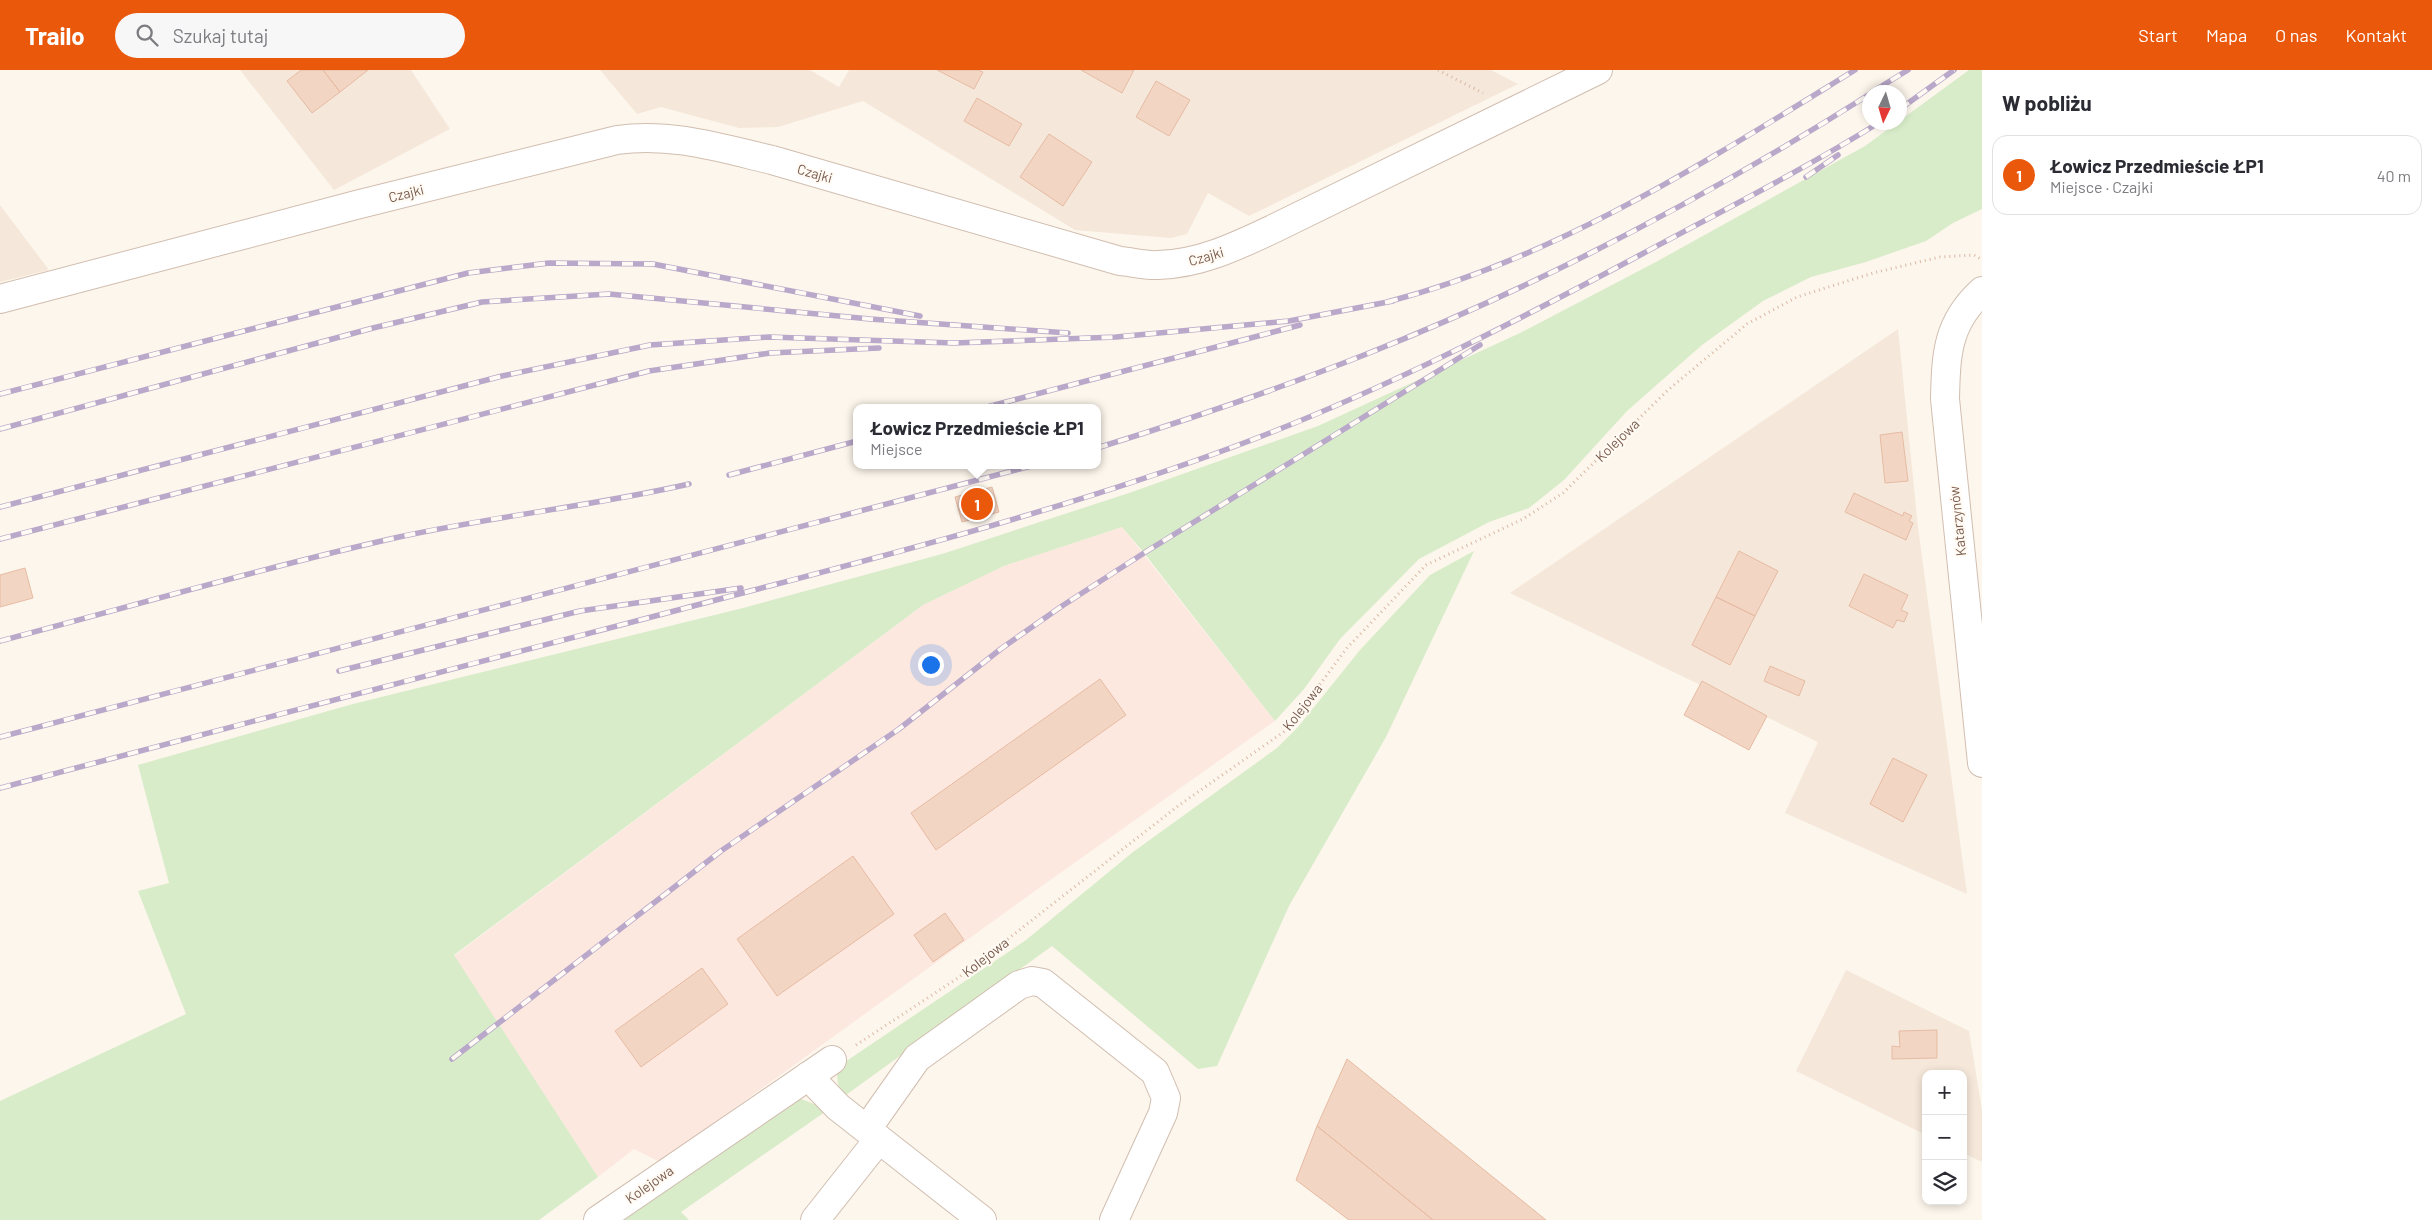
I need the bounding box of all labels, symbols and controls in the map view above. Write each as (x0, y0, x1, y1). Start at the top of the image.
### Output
search box (115, 13, 465, 58)
text: Trailo (25, 21, 85, 50)
icon: search (133, 21, 161, 49)
text: Szukaj tutaj (173, 24, 268, 47)
text: Start (2138, 24, 2178, 46)
text: Mapa (2206, 24, 2247, 46)
text: O nas (2275, 24, 2317, 46)
text: Kontakt (2345, 24, 2407, 46)
north arrow (1862, 85, 1907, 130)
text: W pobliżu (2002, 90, 2092, 115)
text: Łowicz Przedmieście ŁP1 (2050, 154, 2264, 177)
street label: Czajki (795, 160, 835, 186)
text: 1 (2016, 166, 2022, 185)
text: 40 m (2377, 166, 2411, 185)
text: Miejsce · Czajki (2050, 177, 2153, 196)
street label: Czajki (387, 180, 425, 206)
street label: Czajki (1186, 243, 1226, 269)
popup (853, 404, 1101, 469)
street label: Kolejowa (1591, 415, 1643, 465)
text: Łowicz Przedmieście ŁP1 (870, 416, 1084, 439)
text: Miejsce (870, 439, 923, 458)
pin: 1 (961, 485, 993, 523)
street label: Katarzynów (1945, 485, 1969, 557)
your location (918, 652, 944, 678)
street label: Kolejowa (1279, 680, 1325, 734)
street label: Kolejowa (958, 934, 1012, 980)
map controls (1922, 1070, 1967, 1205)
button: + (1922, 1070, 1967, 1115)
button: − (1922, 1115, 1967, 1160)
button: layers (1922, 1160, 1967, 1205)
street label: Kolejowa (622, 1161, 676, 1207)

